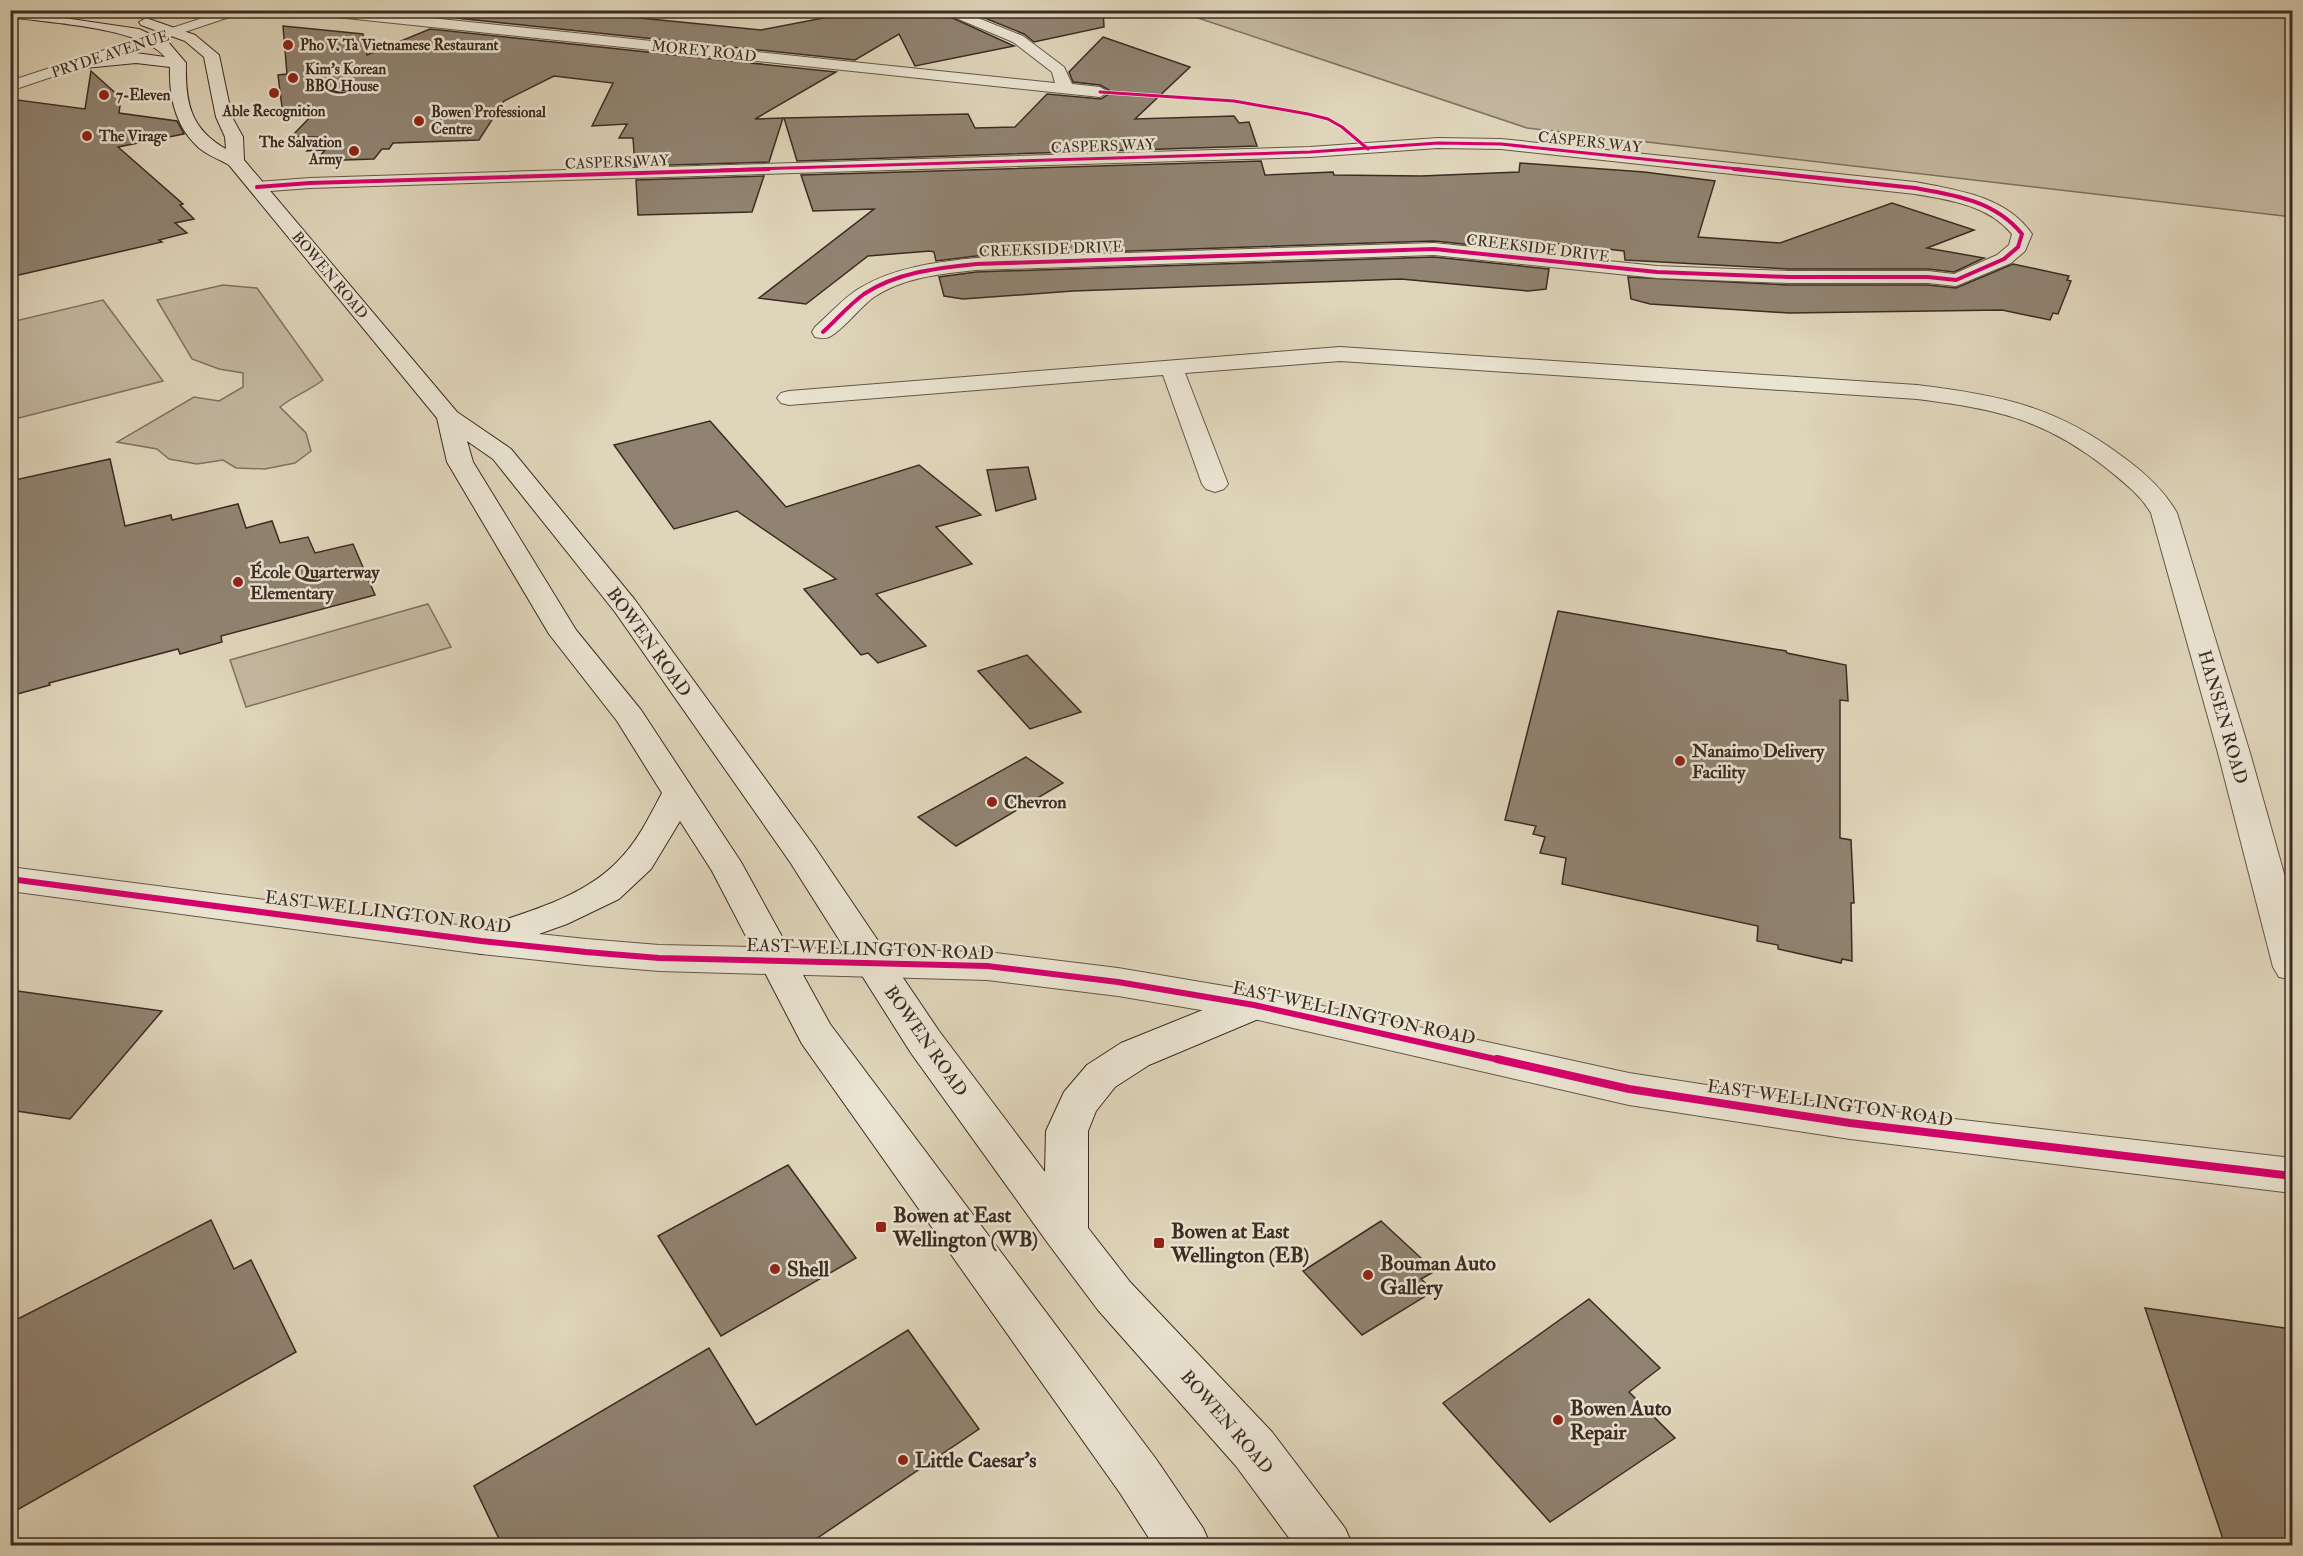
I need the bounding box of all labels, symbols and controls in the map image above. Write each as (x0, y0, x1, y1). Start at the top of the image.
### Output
street label: PRYDE AVENUE (49, 26, 171, 82)
place label: Pho V. Ta Vietnamese Restaurant (300, 36, 499, 55)
street label: MOREY ROAD (650, 37, 757, 66)
marker: Pho V. Ta Vietnamese Restaurant (281, 38, 295, 52)
place label: Kim's Korean BBQ House (305, 60, 386, 96)
marker: Kim's Korean BBQ House (286, 71, 300, 85)
place label: 7-Eleven (116, 86, 171, 105)
marker: Able Recognition (267, 86, 281, 100)
marker: 7-Eleven (97, 88, 111, 102)
place label: Able Recognition (222, 102, 326, 122)
place label: Bowen Professional Centre (431, 103, 546, 139)
marker: Bowen Professional Centre (412, 114, 426, 128)
place label: The Virage (98, 127, 168, 147)
street label: CASPERS WAY (1537, 128, 1644, 157)
marker: The Virage (80, 129, 94, 143)
place label: The Salvation Army (258, 133, 343, 170)
street label: CASPERS WAY (1050, 135, 1156, 158)
marker: The Salvation Army (347, 144, 361, 158)
street label: CASPERS WAY (564, 151, 670, 174)
street label: BOWEN ROAD (287, 228, 372, 323)
street label: CREEKSIDE DRIVE (1465, 230, 1611, 267)
street label: CREEKSIDE DRIVE (979, 237, 1124, 262)
place label: École Quarterway Elementary (250, 560, 381, 605)
marker: École Quarterway Elementary (231, 575, 245, 589)
street label: BOWEN ROAD (601, 583, 696, 702)
street label: HANSEN ROAD (2192, 648, 2253, 787)
place label: Nanaimo Delivery Facility (1691, 740, 1825, 784)
marker: Nanaimo Delivery Facility (1673, 754, 1687, 768)
place label: Chevron (1004, 791, 1067, 814)
marker: Chevron (985, 795, 999, 809)
street label: EAST WELLINGTON ROAD (264, 886, 512, 939)
street label: EAST WELLINGTON ROAD (746, 934, 994, 965)
street label: EAST WELLINGTON ROAD (1230, 976, 1478, 1051)
street label: BOWEN ROAD (879, 981, 972, 1101)
street label: EAST WELLINGTON ROAD (1706, 1075, 1954, 1132)
place label: Bowen at East Wellington (WB) (892, 1202, 1038, 1253)
place label: Bowen at East Wellington (EB) (1170, 1218, 1309, 1269)
marker: Bowen at East Wellington (WB) (874, 1220, 888, 1234)
marker: Bowen at East Wellington (EB) (1152, 1236, 1166, 1250)
place label: Bouman Auto Gallery (1380, 1250, 1496, 1301)
place label: Shell (787, 1256, 830, 1283)
marker: Shell (768, 1262, 782, 1276)
marker: Bouman Auto Gallery (1361, 1268, 1375, 1282)
street label: BOWEN ROAD (1175, 1366, 1278, 1479)
place label: Bowen Auto Repair (1570, 1395, 1671, 1446)
marker: Bowen Auto Repair (1551, 1413, 1565, 1427)
place label: Little Caesar's (915, 1447, 1036, 1474)
marker: Little Caesar's (896, 1453, 910, 1467)

